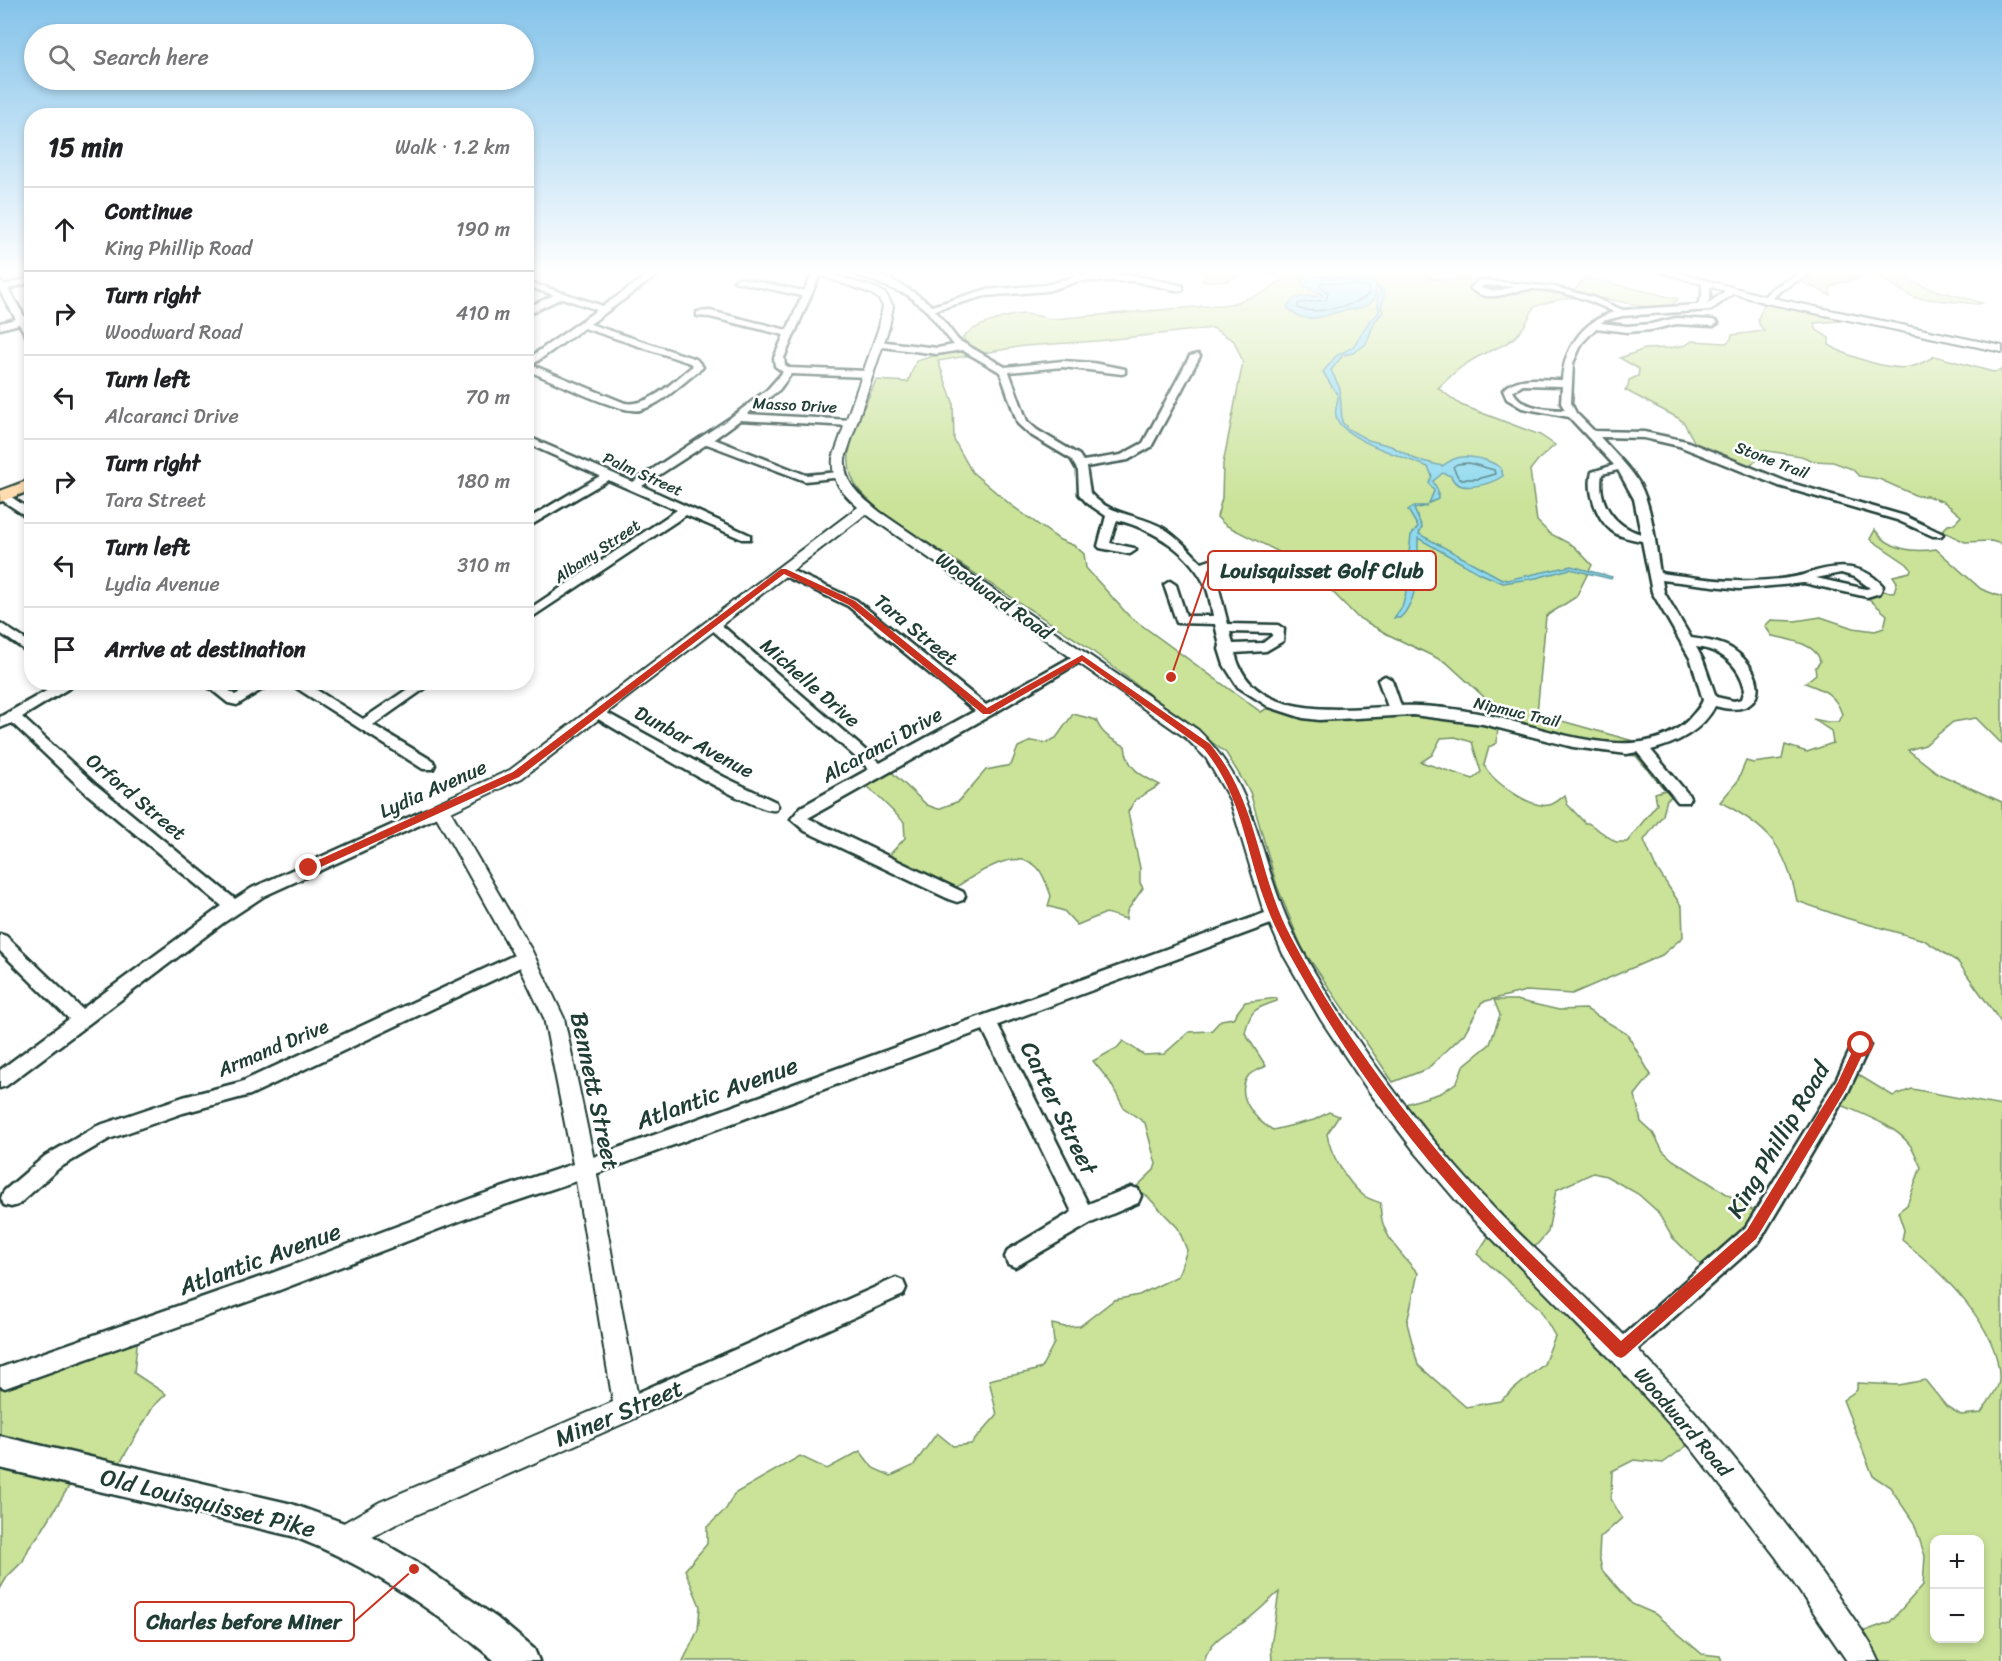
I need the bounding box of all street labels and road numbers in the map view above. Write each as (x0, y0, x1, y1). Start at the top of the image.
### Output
street label: Masso Drive (752, 388, 838, 422)
street label: Stone Trail (1731, 433, 1814, 488)
street label: Palm Street (598, 443, 688, 505)
street label: Albany Street (547, 511, 646, 591)
street label: Woodward Road (928, 542, 1061, 650)
street label: Tara Street (866, 585, 966, 676)
street label: Michelle Drive (752, 629, 868, 737)
street label: Nipmuc Trail (1471, 688, 1564, 736)
street label: Dunbar Avenue (628, 696, 760, 788)
street label: Alcaranci Drive (814, 697, 949, 793)
street label: Orford Street (78, 744, 194, 850)
street label: Lydia Avenue (373, 750, 493, 828)
street label: Bennett Street (558, 1008, 632, 1174)
street label: Armand Drive (211, 1009, 334, 1088)
street label: Carter Street (1008, 1034, 1110, 1183)
street label: Atlantic Avenue (629, 1044, 804, 1142)
street label: King Phillip Road (1715, 1052, 1843, 1226)
street label: Atlantic Avenue (172, 1210, 347, 1308)
street label: Woodward Road (1625, 1359, 1742, 1486)
street label: Miner Street (548, 1367, 690, 1459)
street label: Old Louisquisset Pike (96, 1456, 320, 1550)

